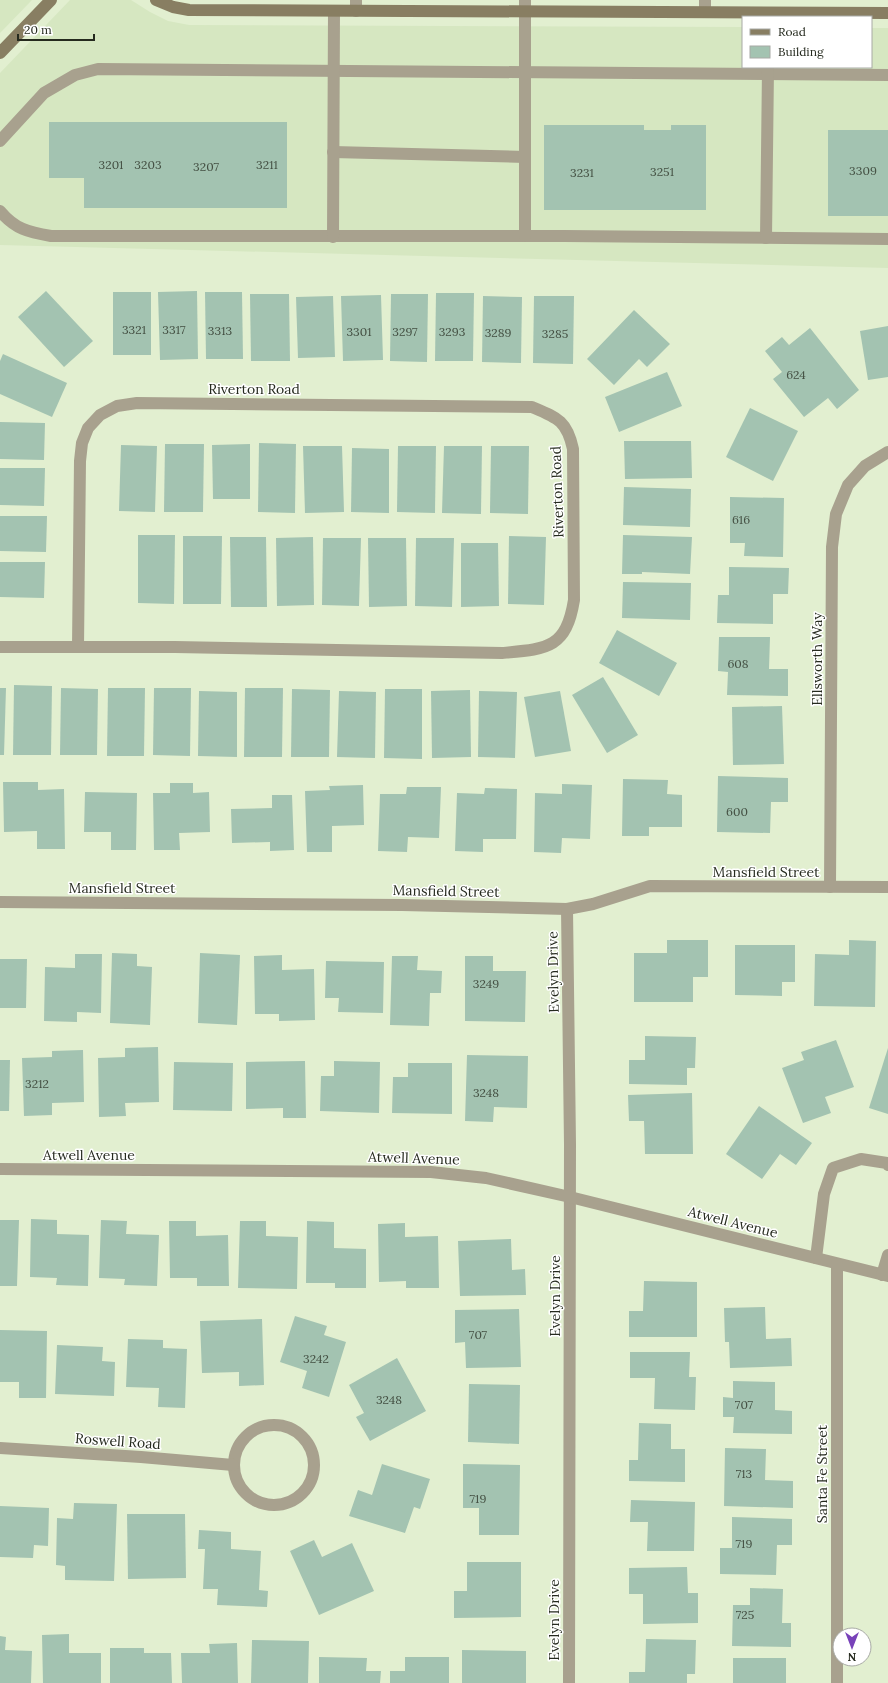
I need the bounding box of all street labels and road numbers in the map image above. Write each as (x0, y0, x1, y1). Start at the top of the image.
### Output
street label: Riverton Road (208, 380, 300, 398)
street label: Riverton Road (546, 446, 568, 538)
street label: Ellsworth Way (808, 612, 826, 706)
street label: Mansfield Street (713, 863, 820, 881)
street label: Mansfield Street (69, 879, 176, 897)
street label: Mansfield Street (392, 881, 500, 901)
street label: Evelyn Drive (543, 931, 563, 1013)
street label: Atwell Avenue (42, 1146, 135, 1164)
street label: Atwell Avenue (367, 1147, 461, 1169)
street label: Atwell Avenue (685, 1202, 780, 1242)
street label: Evelyn Drive (546, 1255, 564, 1337)
street label: Santa Fe Street (813, 1424, 831, 1523)
street label: Roswell Road (75, 1429, 161, 1453)
street label: Evelyn Drive (545, 1579, 563, 1661)

